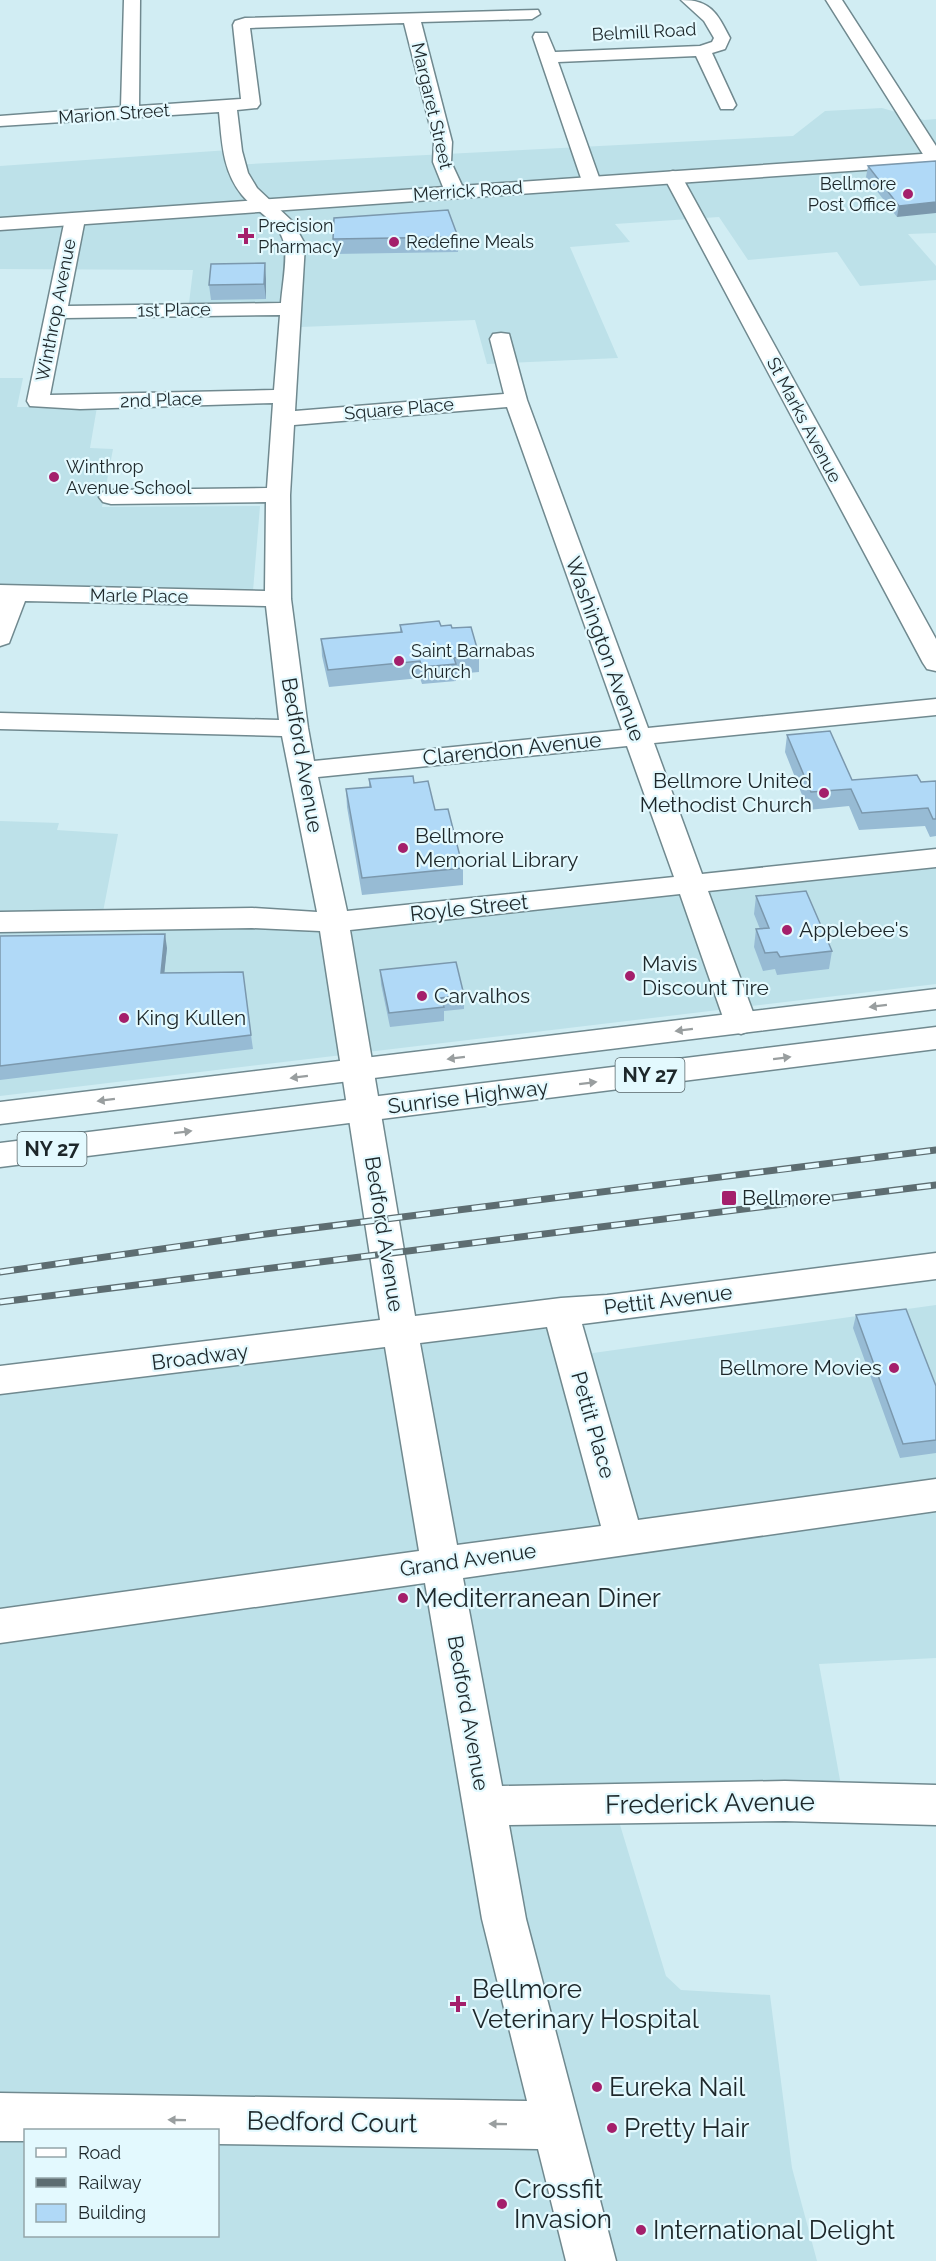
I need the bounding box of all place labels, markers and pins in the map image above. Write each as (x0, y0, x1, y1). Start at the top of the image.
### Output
place label: Bellmore Post Office (808, 173, 896, 215)
marker: Bellmore Post Office (901, 187, 915, 201)
place label: Precision Pharmacy (258, 215, 342, 257)
marker: Precision Pharmacy (239, 229, 253, 243)
place label: Redefine Meals (406, 231, 534, 252)
marker: Redefine Meals (387, 235, 401, 249)
place label: Winthrop Avenue School (66, 456, 191, 498)
marker: Winthrop Avenue School (47, 470, 61, 484)
place label: Saint Barnabas Church (411, 640, 535, 682)
marker: Saint Barnabas Church (392, 654, 406, 668)
place label: Bellmore United Methodist Church (640, 768, 812, 817)
marker: Bellmore United Methodist Church (817, 786, 831, 800)
place label: Bellmore Memorial Library (415, 823, 579, 872)
marker: Bellmore Memorial Library (396, 841, 410, 855)
place label: Applebee's (799, 917, 909, 942)
marker: Applebee's (780, 923, 794, 937)
place label: Mavis Discount Tire (642, 951, 769, 1000)
marker: Mavis Discount Tire (623, 969, 637, 983)
place label: Carvalhos (434, 983, 530, 1008)
marker: Carvalhos (415, 989, 429, 1003)
place label: King Kullen (136, 1005, 246, 1030)
marker: King Kullen (117, 1011, 131, 1025)
place label: Bellmore (742, 1185, 831, 1210)
marker: Bellmore (720, 1189, 738, 1207)
place label: Bellmore Movies (719, 1355, 882, 1380)
marker: Bellmore Movies (887, 1361, 901, 1375)
place label: Mediterranean Diner (415, 1583, 661, 1613)
marker: Mediterranean Diner (396, 1591, 410, 1605)
place label: Bellmore Veterinary Hospital (472, 1974, 700, 2034)
marker: Bellmore Veterinary Hospital (449, 1995, 467, 2013)
place label: Eureka Nail (609, 2072, 746, 2102)
marker: Eureka Nail (590, 2080, 604, 2094)
place label: Pretty Hair (624, 2113, 749, 2143)
marker: Pretty Hair (605, 2121, 619, 2135)
place label: Crossfit Invasion (514, 2174, 612, 2234)
marker: Crossfit Invasion (495, 2197, 509, 2211)
place label: International Delight (653, 2215, 895, 2245)
marker: International Delight (634, 2223, 648, 2237)

